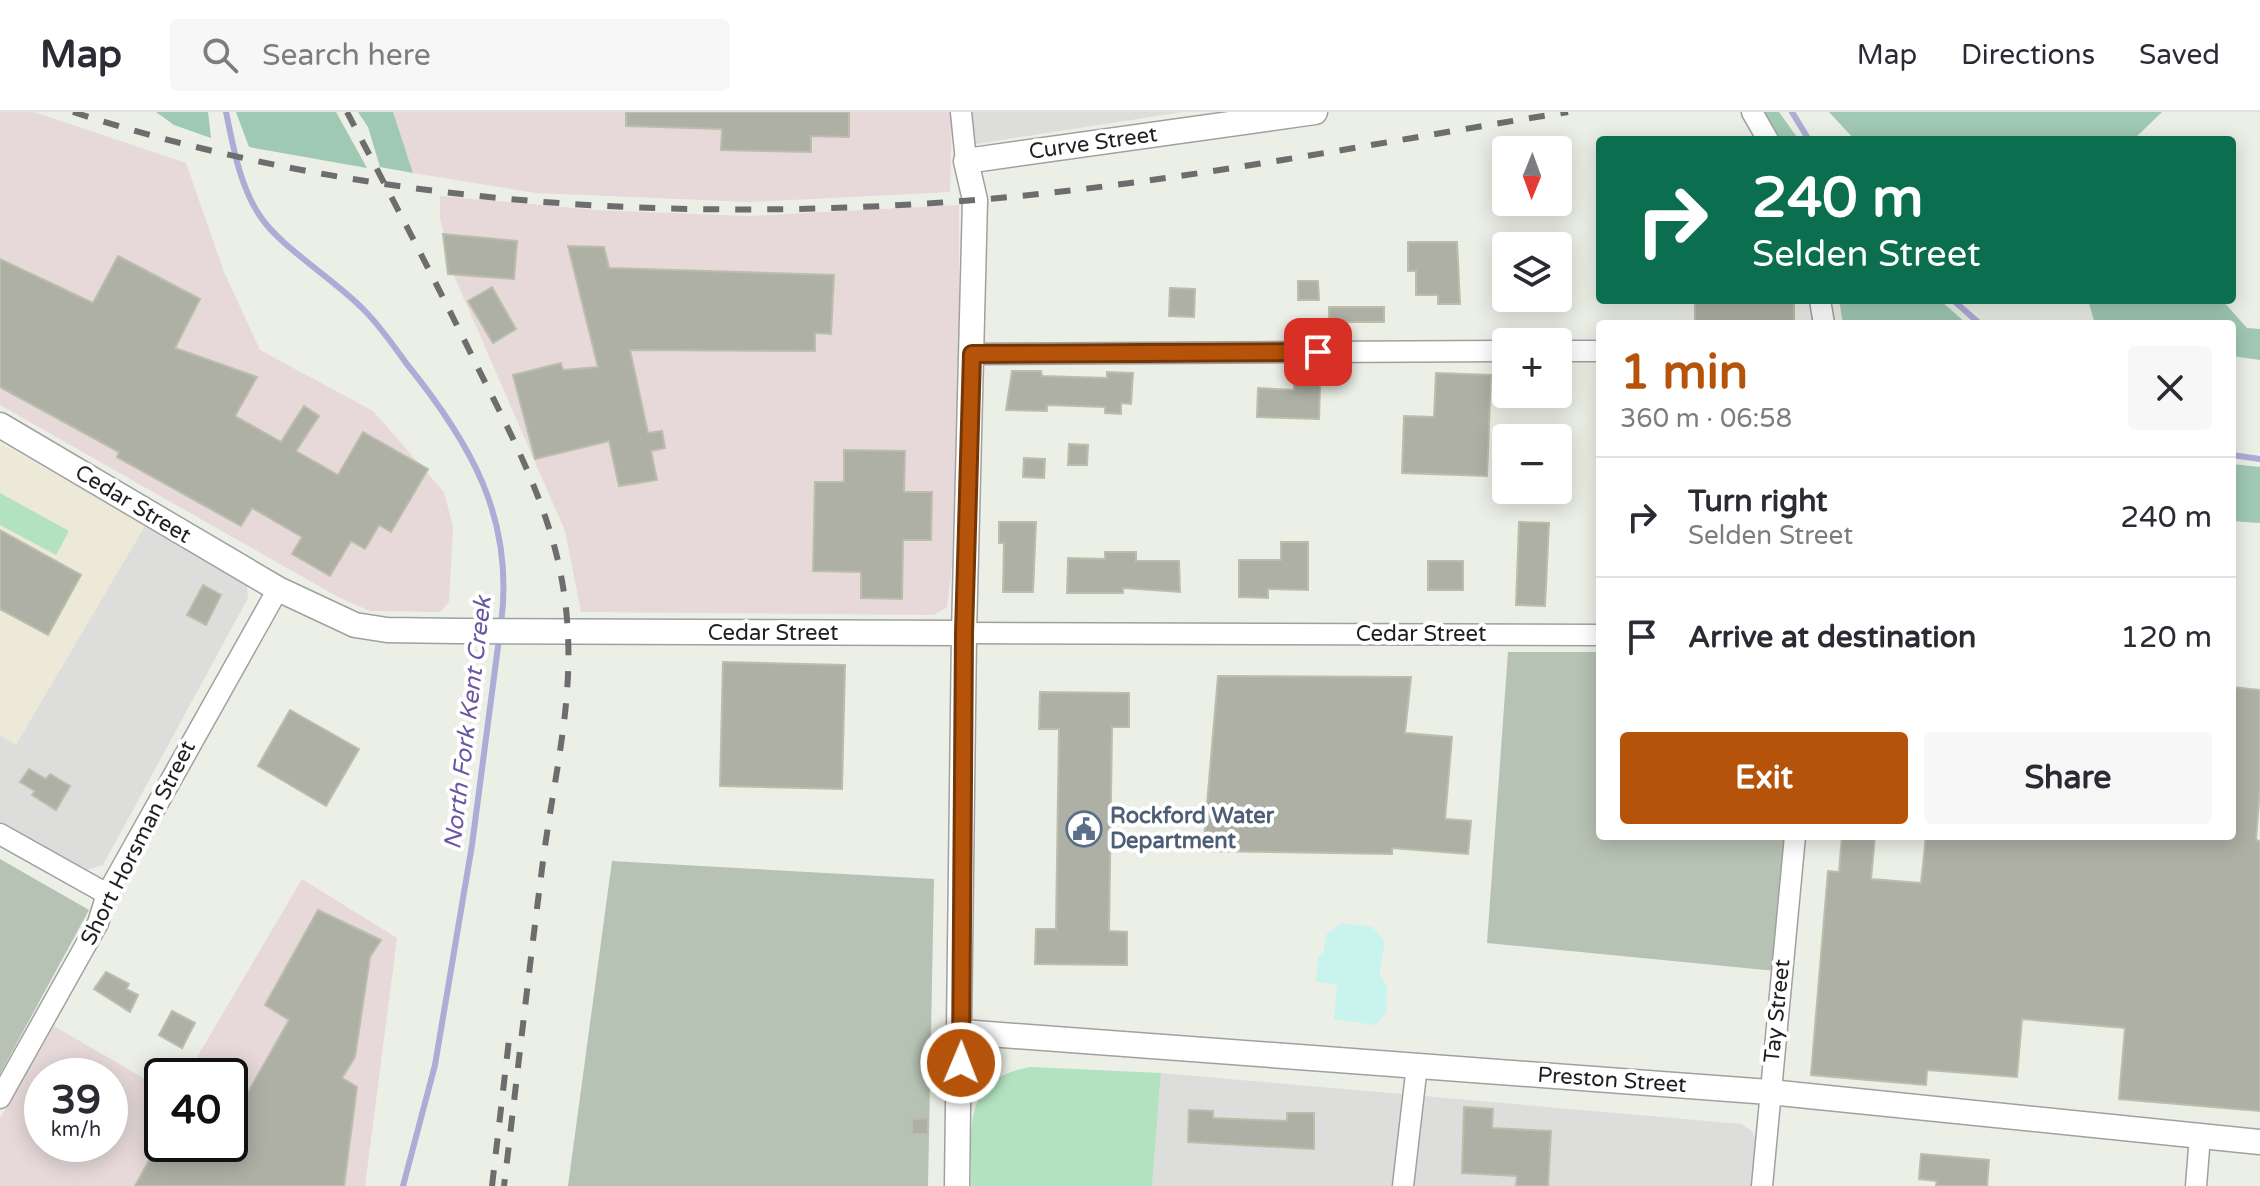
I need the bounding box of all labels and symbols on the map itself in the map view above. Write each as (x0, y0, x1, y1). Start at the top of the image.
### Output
street label: Curve Street (1027, 121, 1159, 165)
north arrow (1492, 136, 1572, 216)
pin (1284, 318, 1352, 386)
street label: Cedar Street (70, 459, 196, 549)
water label: North Fork Kent Creek (438, 593, 498, 851)
street label: Cedar Street (708, 620, 838, 646)
street label: Cedar Street (1356, 621, 1486, 647)
street label: Short Horsman Street (75, 736, 201, 950)
place label: Rockford Water Department (1110, 803, 1275, 854)
public building icon: Rockford Water Department (1065, 810, 1103, 848)
street label: Tay Street (1759, 958, 1795, 1064)
position arrow (919, 1021, 1003, 1105)
speed limit sign: 40 (144, 1058, 248, 1162)
street label: Preston Street (1537, 1062, 1687, 1098)

